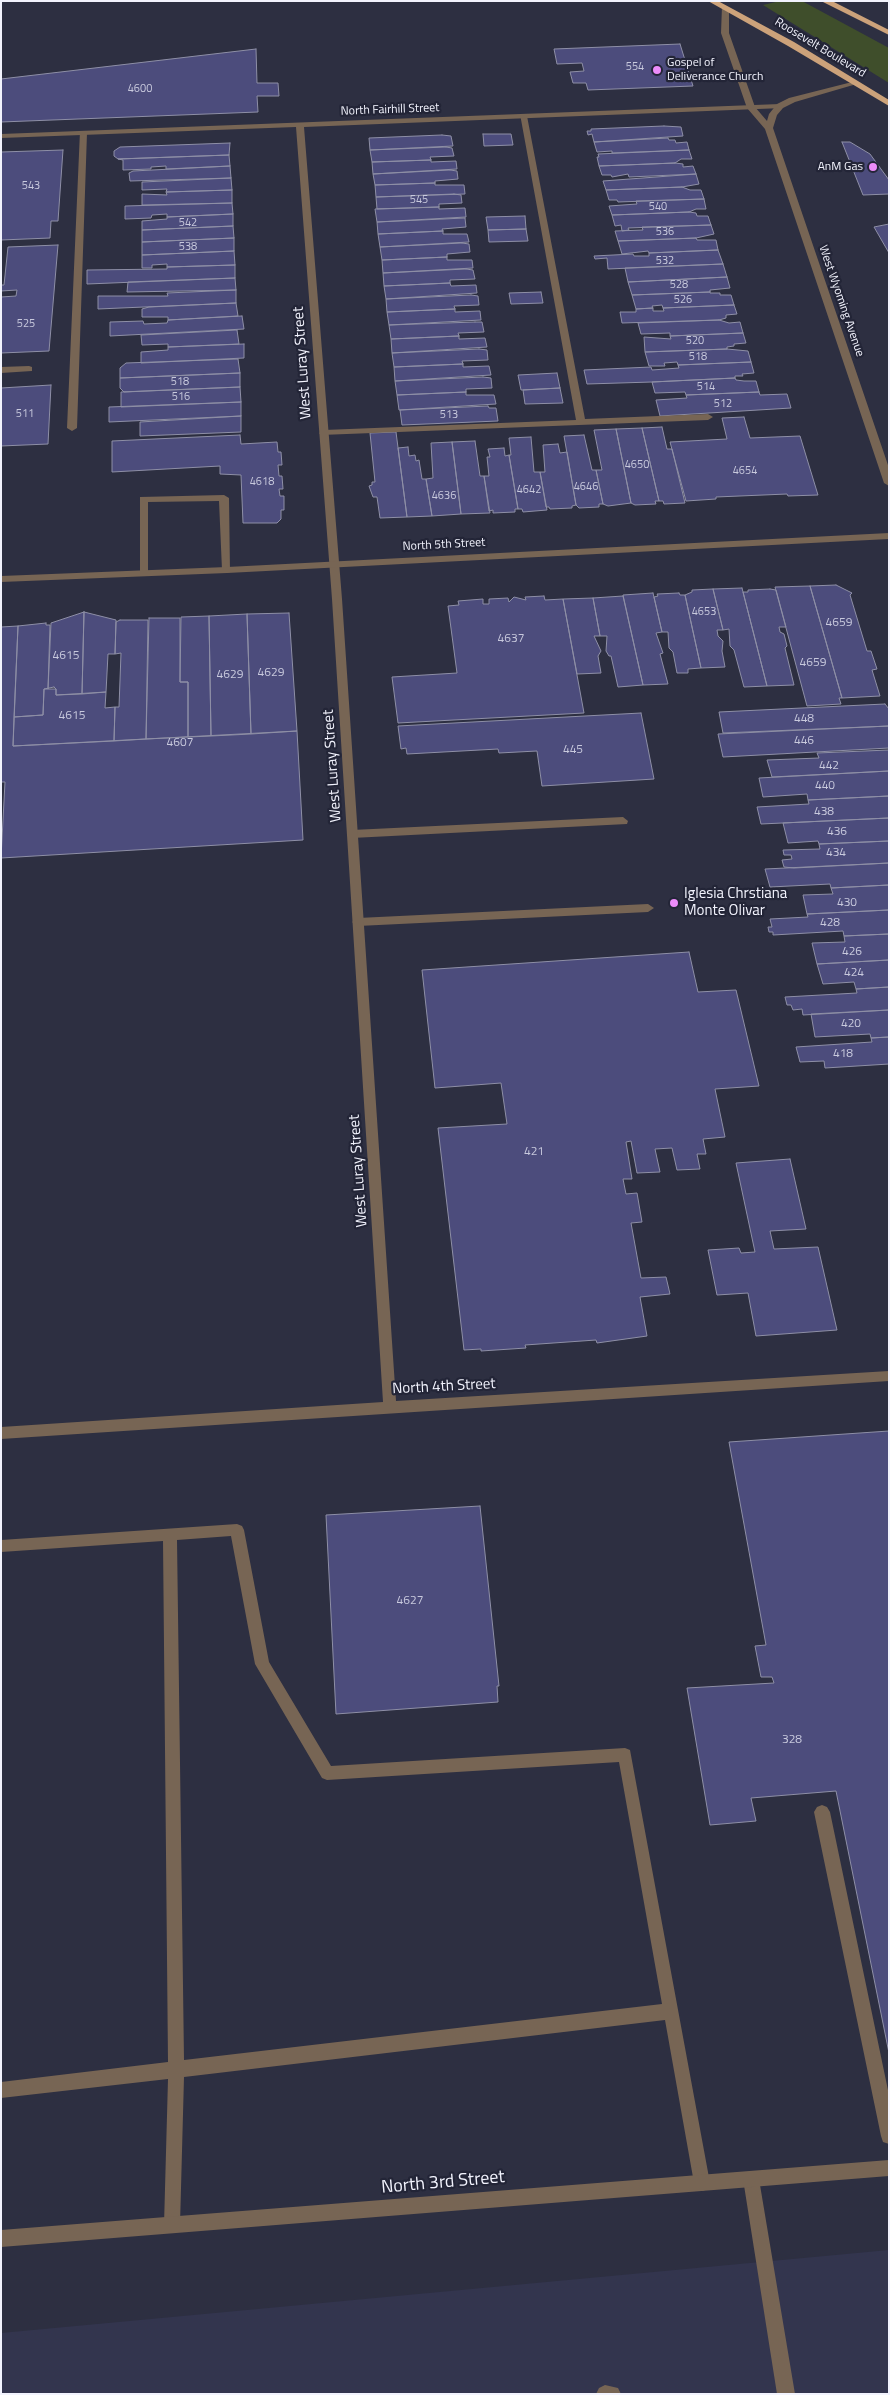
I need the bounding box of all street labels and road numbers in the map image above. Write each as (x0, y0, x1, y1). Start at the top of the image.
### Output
street label: Roosevelt Boulevard (772, 15, 868, 81)
street label: North Fairhill Street (340, 101, 440, 119)
street label: West Wyoming Avenue (815, 243, 867, 359)
street label: West Luray Street (290, 306, 316, 420)
street label: North 5th Street (402, 536, 486, 554)
street label: West Luray Street (320, 709, 346, 823)
street label: West Luray Street (346, 1114, 372, 1228)
street label: North 4th Street (392, 1375, 496, 1399)
street label: North 3rd Street (380, 2167, 506, 2199)

